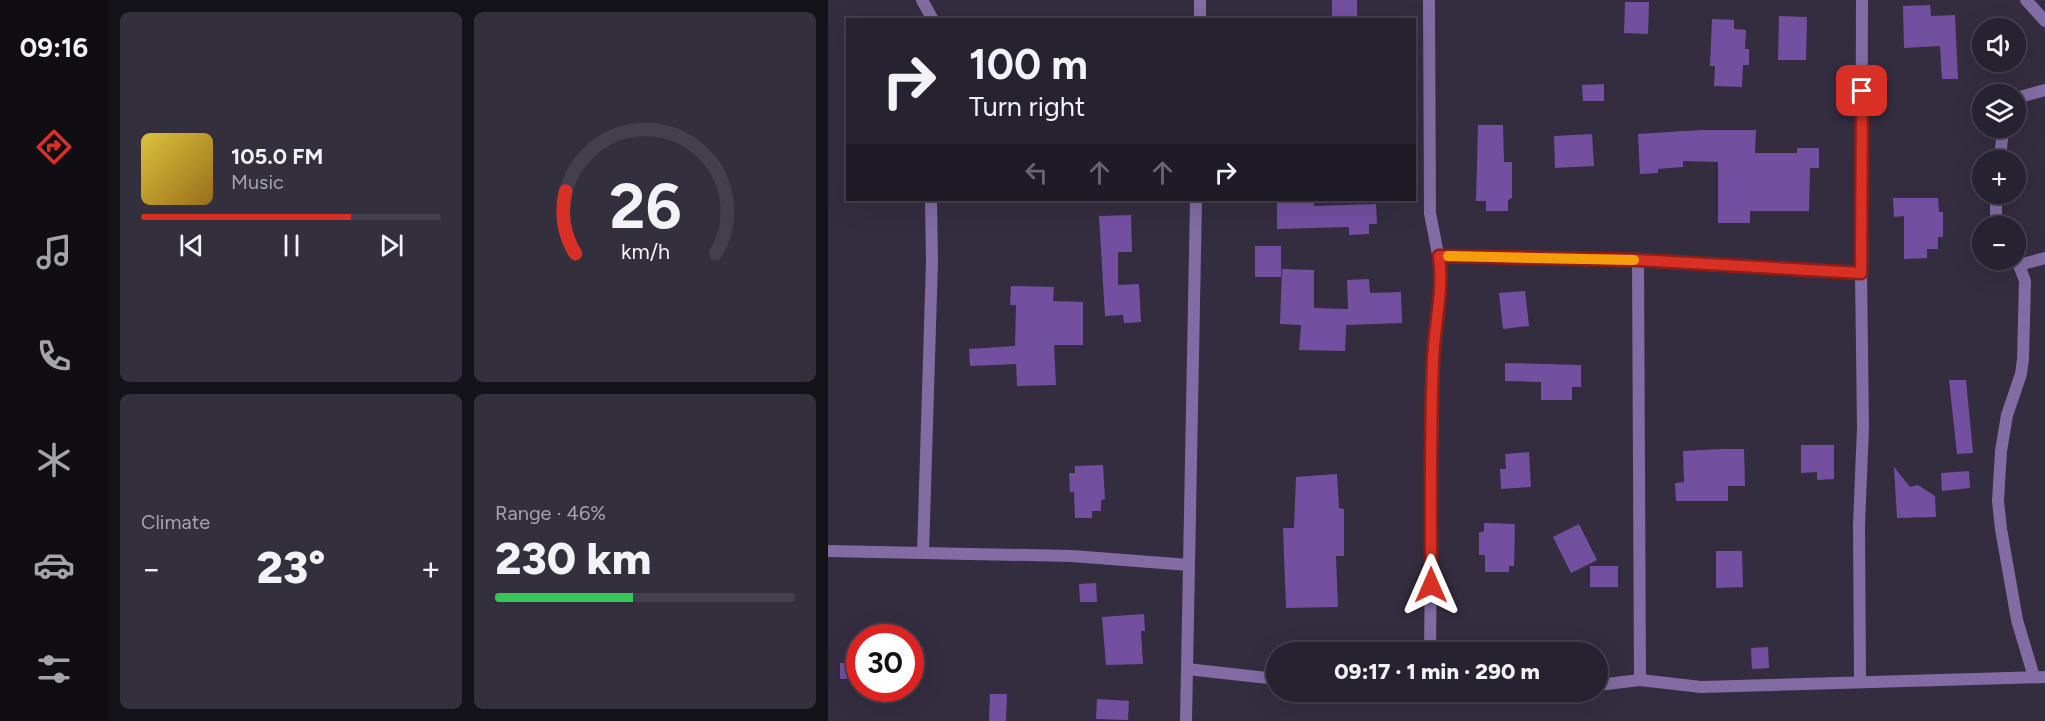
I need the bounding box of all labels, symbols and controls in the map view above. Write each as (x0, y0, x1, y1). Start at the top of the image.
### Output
map controls (1972, 18, 2026, 270)
button: sound (1972, 18, 2026, 72)
text: 09:16 (20, 31, 88, 64)
text: 100 m (969, 39, 1088, 90)
icon: right (870, 42, 948, 120)
pin (1836, 65, 1887, 116)
icon: arrive (1845, 74, 1878, 107)
button: layers (1972, 84, 2026, 138)
text: Turn right (969, 90, 1085, 123)
icon: directions (33, 126, 75, 168)
text: 105.0 FM (231, 143, 323, 170)
button: + (1972, 150, 2026, 204)
icon: left (1020, 156, 1053, 189)
icon: ahead (1083, 156, 1116, 189)
icon: ahead (1146, 156, 1179, 189)
icon: right (1209, 156, 1242, 189)
text: 26 (609, 169, 681, 244)
text: Music (231, 170, 284, 194)
button: − (1972, 216, 2026, 270)
icon: previous (175, 229, 208, 262)
icon: pause (275, 229, 308, 262)
icon: next (375, 229, 408, 262)
icon: music (33, 231, 75, 273)
text: km/h (621, 240, 669, 265)
icon: phone (33, 335, 75, 377)
icon: climate (33, 439, 75, 481)
text: Range · 46% (495, 501, 606, 525)
text: Climate (141, 510, 210, 534)
text: 230 km (495, 531, 652, 585)
text: 23° (257, 540, 325, 594)
icon: car (33, 544, 75, 586)
text: − (141, 549, 162, 588)
text: + (420, 549, 441, 588)
position arrow (1399, 553, 1463, 617)
speed limit sign: 30 (846, 624, 924, 702)
icon: filters (33, 648, 75, 690)
text: 09:17 · 1 min · 290 m (1334, 658, 1540, 685)

